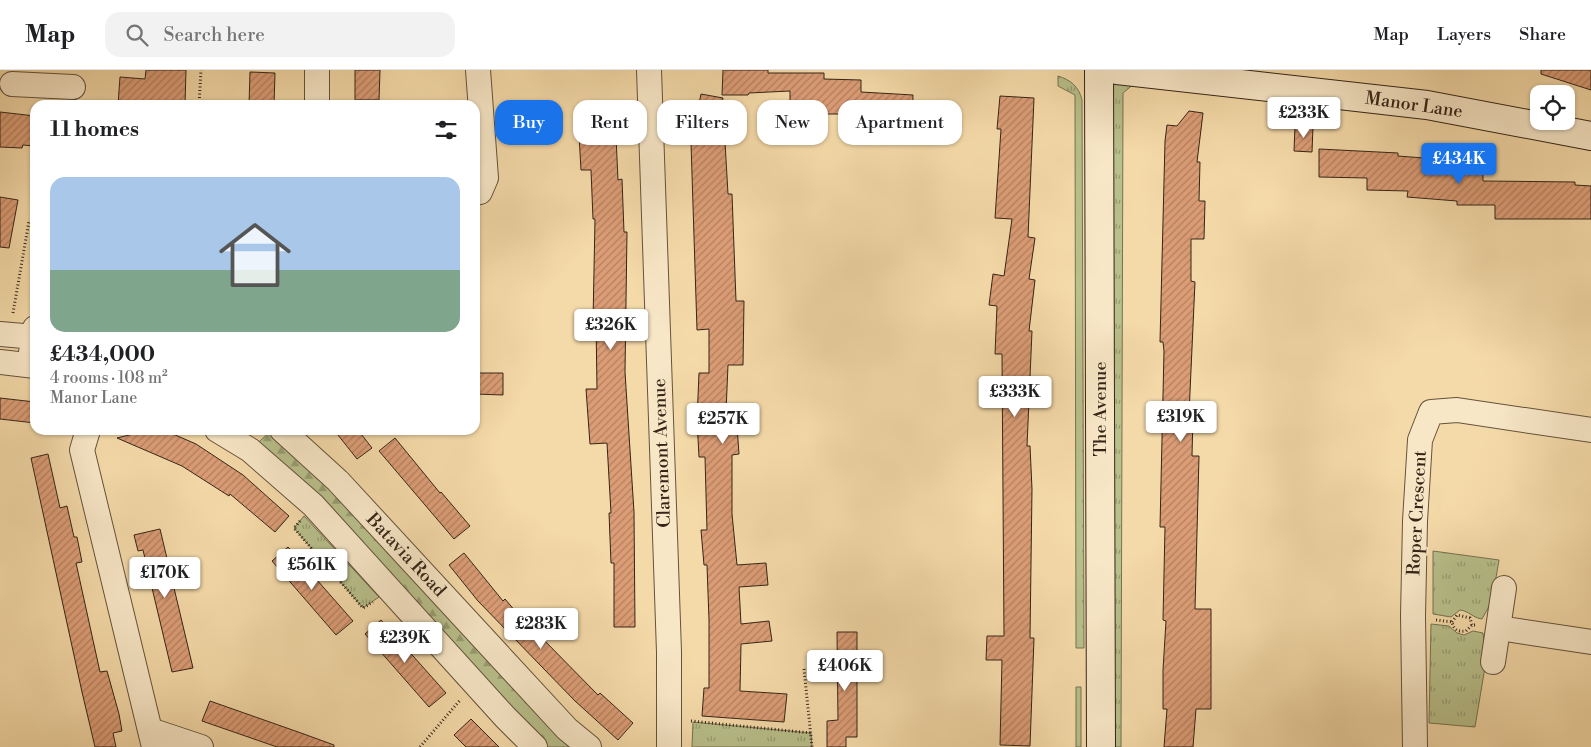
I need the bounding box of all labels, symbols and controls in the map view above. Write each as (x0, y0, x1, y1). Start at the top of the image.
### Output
search box (105, 12, 455, 57)
text: Map (25, 20, 75, 50)
icon: search (123, 21, 151, 49)
text: Search here (163, 23, 265, 47)
text: Map (1374, 23, 1409, 46)
text: Layers (1437, 23, 1491, 46)
text: Share (1519, 23, 1566, 46)
map controls (1530, 85, 1575, 130)
button: locate (1530, 85, 1575, 130)
street label: Manor Lane (1364, 87, 1464, 123)
pin: £233K (1269, 97, 1339, 139)
chip: Buy (495, 100, 563, 145)
chip: Rent (573, 100, 647, 145)
chip: Filters (657, 100, 747, 145)
chip: New (757, 100, 828, 145)
chip: Apartment (838, 100, 962, 145)
text: £233K (1278, 103, 1330, 123)
icon: filters (432, 116, 460, 144)
text: 11 homes (50, 117, 139, 143)
pin: £434K (1424, 142, 1494, 185)
text: £434K (1432, 149, 1486, 169)
icon: home (210, 210, 300, 300)
pin: £326K (576, 308, 646, 351)
text: £326K (585, 315, 637, 335)
text: £434,000 (50, 342, 155, 368)
street label: The Avenue (1089, 361, 1112, 457)
text: 4 rooms · 108 m² (50, 368, 168, 388)
pin: £333K (980, 376, 1050, 418)
street label: Claremont Avenue (648, 378, 676, 528)
text: £333K (990, 382, 1040, 402)
text: Manor Lane (50, 388, 137, 408)
pin: £319K (1146, 400, 1216, 443)
pin: £257K (688, 402, 758, 445)
text: £319K (1157, 407, 1205, 427)
text: £257K (698, 409, 748, 429)
street label: Roper Crescent (1402, 449, 1432, 576)
street label: Batavia Road (360, 507, 451, 602)
pin: £561K (277, 548, 347, 591)
text: £561K (287, 555, 337, 575)
pin: £170K (130, 556, 200, 599)
text: £170K (140, 563, 190, 583)
pin: £283K (506, 608, 576, 650)
text: £283K (515, 614, 567, 634)
pin: £239K (370, 622, 440, 664)
text: £239K (379, 628, 431, 648)
pin: £406K (810, 650, 880, 692)
text: £406K (818, 656, 872, 676)

